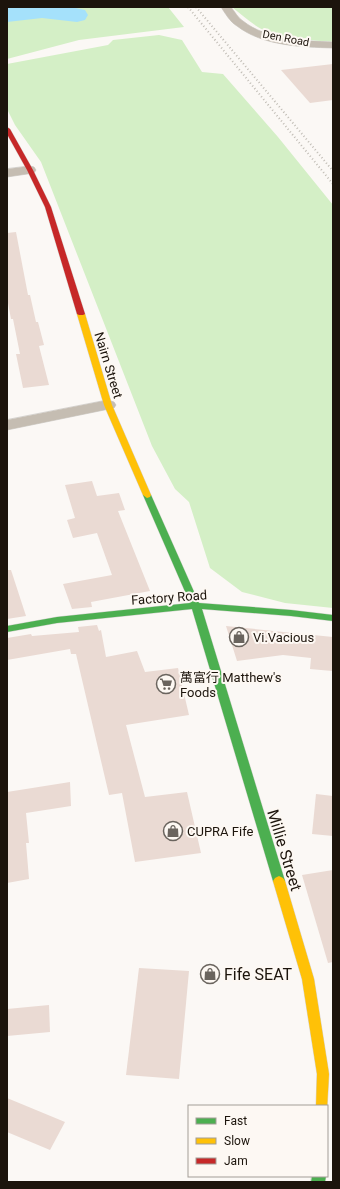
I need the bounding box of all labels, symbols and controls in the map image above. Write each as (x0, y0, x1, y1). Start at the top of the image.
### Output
street label: Den Road (262, 28, 310, 49)
street label: Nairn Street (91, 330, 126, 400)
street label: Factory Road (131, 587, 208, 608)
shop icon: Vi.Vacious (228, 626, 250, 648)
place label: Vi.Vacious (253, 630, 314, 645)
place label: 萬富行 Matthew's Foods (180, 670, 282, 700)
supermarket icon: 萬富行 Matthew's Foods (155, 673, 177, 695)
street label: Millie Street (263, 807, 306, 893)
shop icon: CUPRA Fife (162, 820, 184, 842)
place label: CUPRA Fife (187, 824, 254, 839)
shop icon: Fife SEAT (199, 963, 221, 985)
place label: Fife SEAT (224, 965, 293, 984)
legend (188, 1105, 328, 1177)
text: Fast (224, 1114, 247, 1128)
text: Slow (224, 1134, 250, 1148)
text: Jam (224, 1154, 248, 1168)

